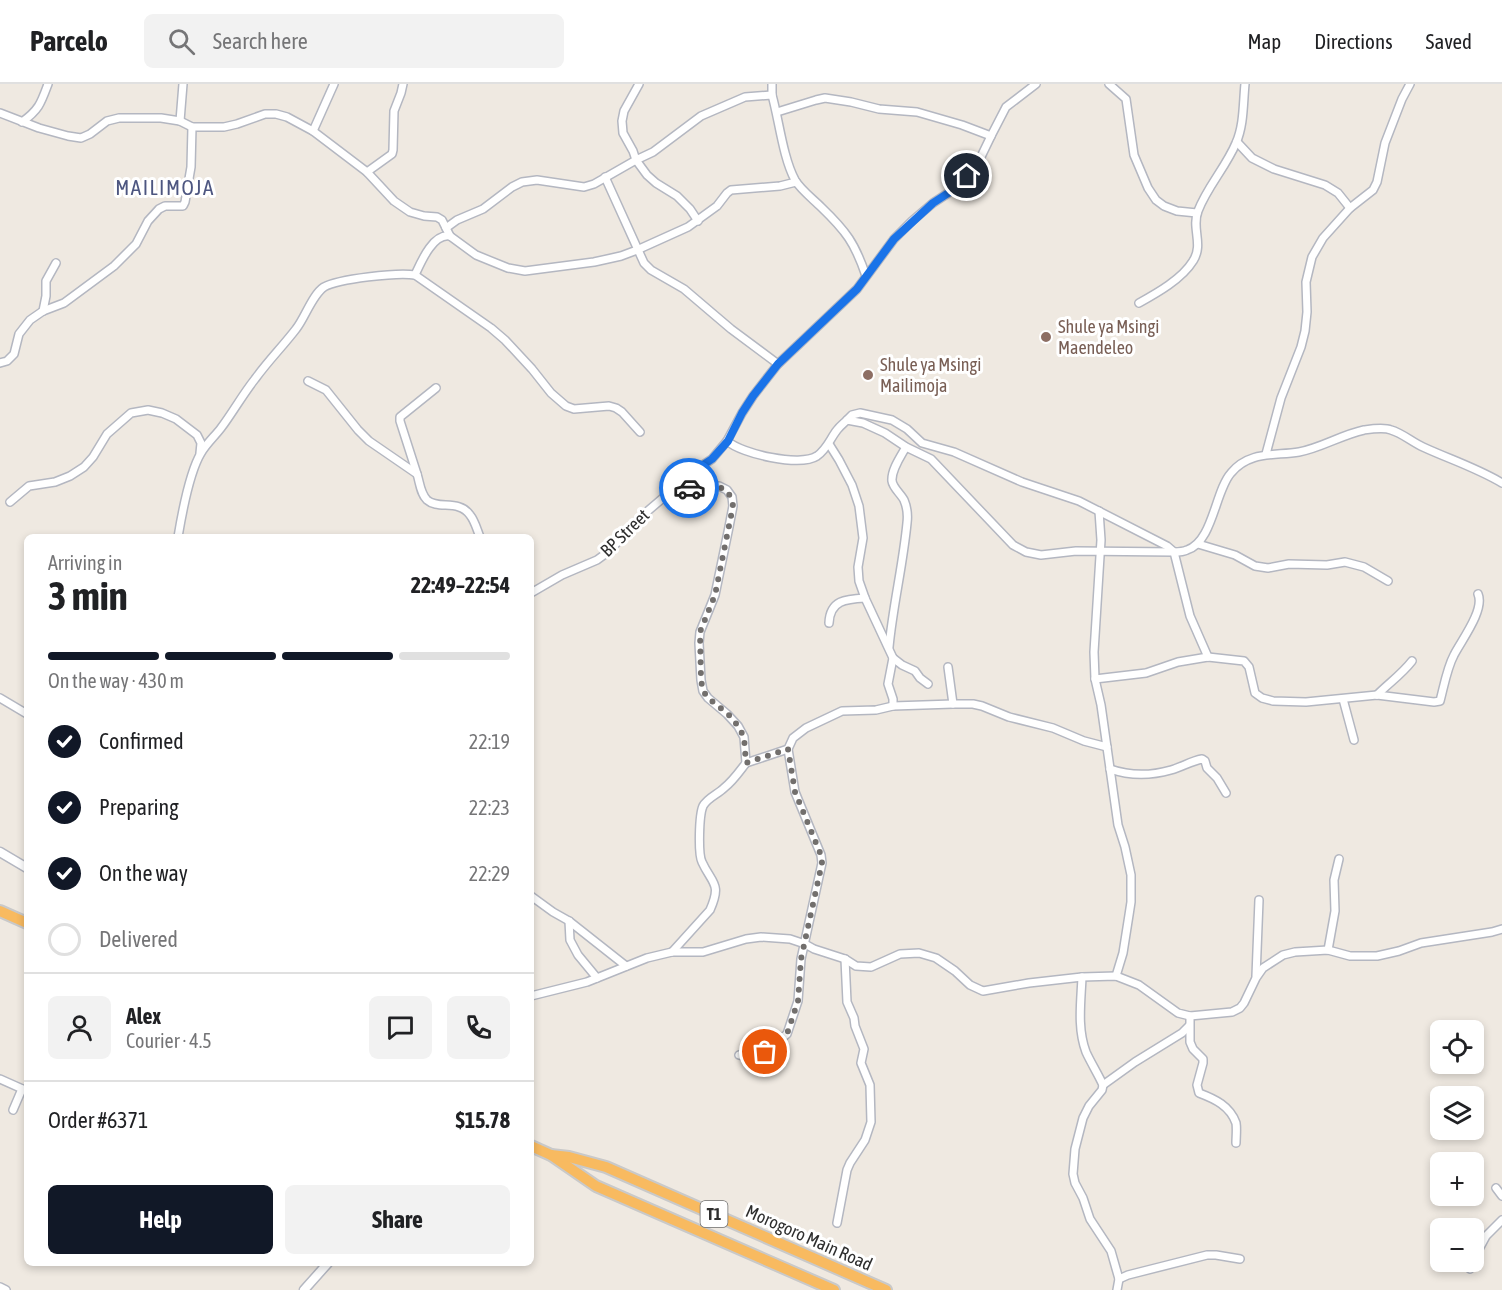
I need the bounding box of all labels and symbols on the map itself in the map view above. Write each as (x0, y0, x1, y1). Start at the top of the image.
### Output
pin (941, 150, 992, 201)
district label: MAILIMOJA (115, 175, 215, 199)
place label: Shule ya Msingi Maendeleo (1058, 316, 1159, 358)
marker: Shule ya Msingi Maendeleo (1039, 330, 1053, 344)
place label: Shule ya Msingi Mailimoja (880, 354, 981, 396)
marker: Shule ya Msingi Mailimoja (861, 368, 875, 382)
courier (659, 458, 719, 518)
street label: BP Street (596, 504, 653, 561)
pin (739, 1026, 790, 1077)
street label: Morogoro Main Road (743, 1200, 876, 1275)
road number: T1 (700, 1201, 728, 1227)

